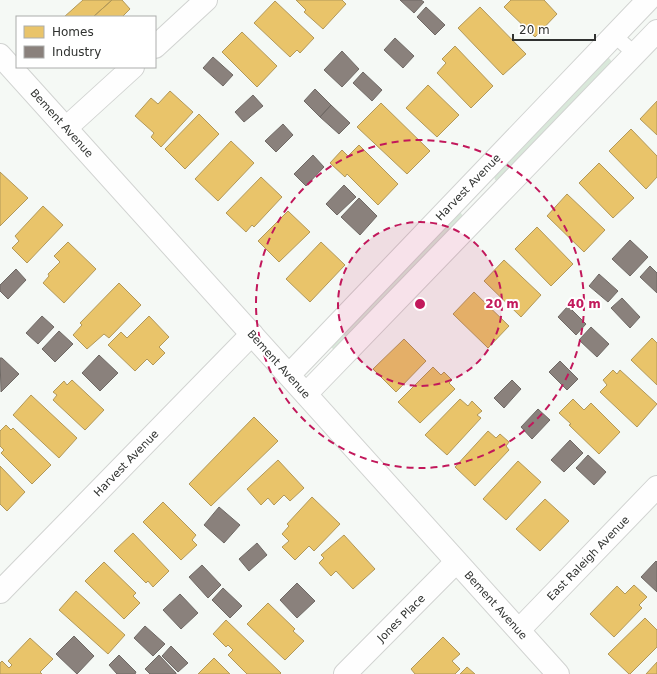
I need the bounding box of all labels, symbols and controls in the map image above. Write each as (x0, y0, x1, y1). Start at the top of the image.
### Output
legend (16, 16, 156, 68)
scale bar (513, 16, 595, 42)
text: 20 m (519, 23, 550, 37)
text: Homes (52, 25, 94, 39)
text: Industry (52, 45, 101, 59)
street label: Bement Avenue (28, 86, 96, 160)
street label: Harvest Avenue (433, 151, 503, 223)
centre of rings (413, 297, 427, 311)
text: 20 m (485, 297, 519, 311)
text: 40 m (567, 297, 601, 311)
street label: Bement Avenue (245, 327, 313, 401)
street label: Harvest Avenue (91, 427, 161, 499)
street label: East Raleigh Avenue (545, 513, 632, 603)
street label: Bement Avenue (462, 568, 530, 642)
street label: Jones Place (374, 592, 428, 646)

